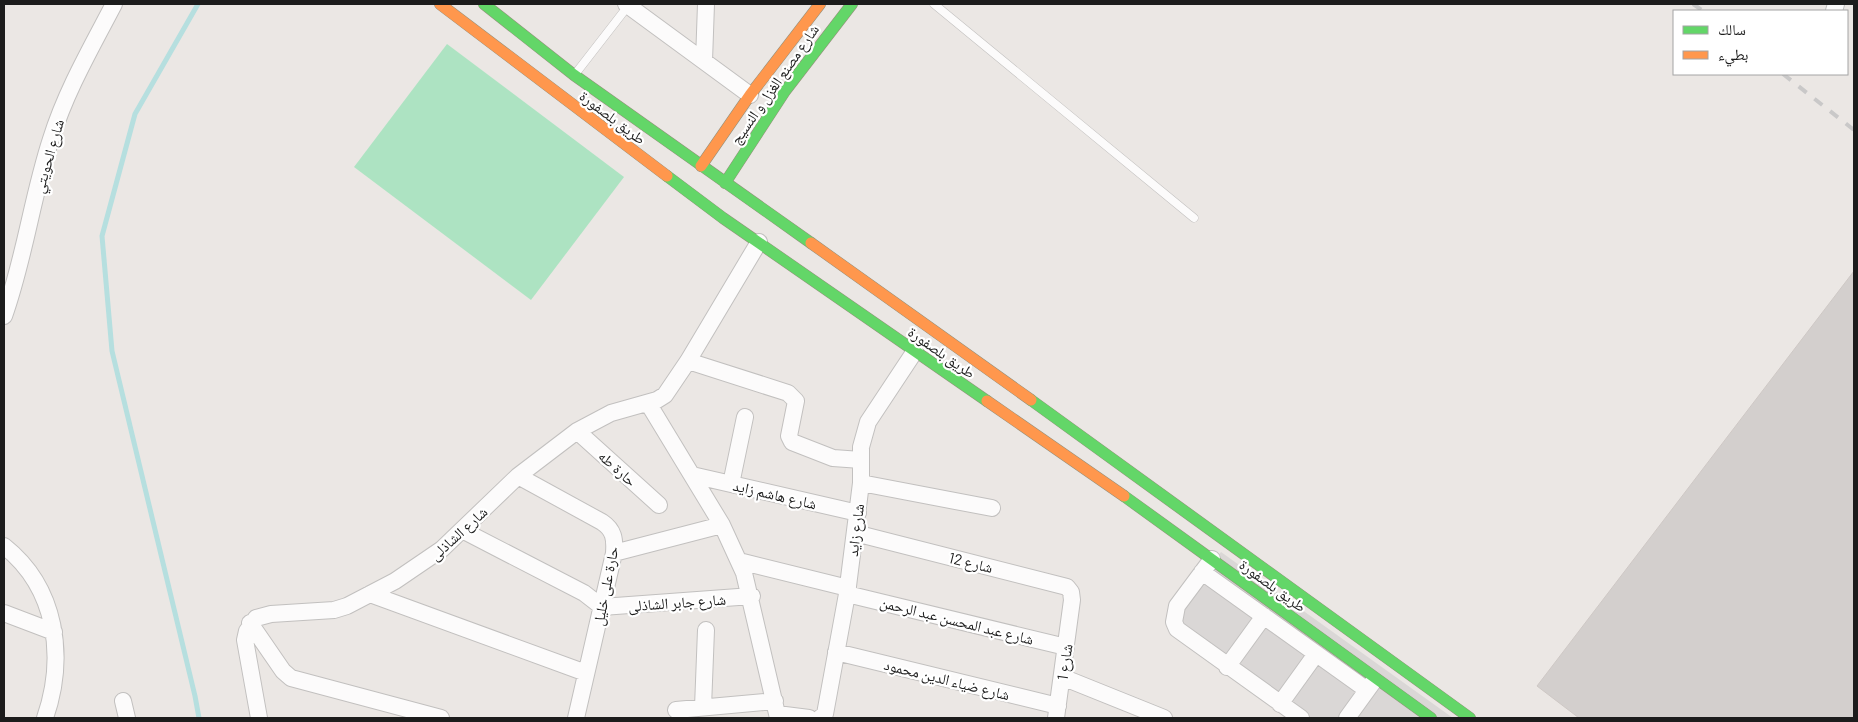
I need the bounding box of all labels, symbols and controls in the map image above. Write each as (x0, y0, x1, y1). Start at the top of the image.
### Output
legend (1673, 10, 1848, 75)
text: سالك (1718, 20, 1746, 38)
street label: شارع مصنع الغزل و النسيج (726, 21, 824, 148)
text: بطيء (1718, 45, 1748, 67)
street label: طريق بلصفورة (575, 86, 650, 149)
street label: شارع الحويتي (29, 117, 71, 196)
street label: طريق بلصفورة (904, 322, 979, 383)
street label: حارة طه (595, 446, 641, 491)
street label: شارع هاشم زايد (731, 476, 819, 514)
street label: شارع الشاذلى (425, 502, 492, 565)
street label: شارع زايد (843, 502, 869, 558)
street label: حارة على خليل (589, 544, 624, 628)
street label: شارع 12 (947, 548, 995, 578)
street label: طريق بلصفورة (1235, 555, 1310, 617)
street label: شارع جابر الشاذلى (627, 590, 727, 616)
street label: شارع عبد المحسن عبد الرحمن (878, 592, 1036, 650)
street label: شارع 1 (1053, 642, 1077, 682)
street label: شارع ضياء الدين محمود (882, 655, 1012, 705)

